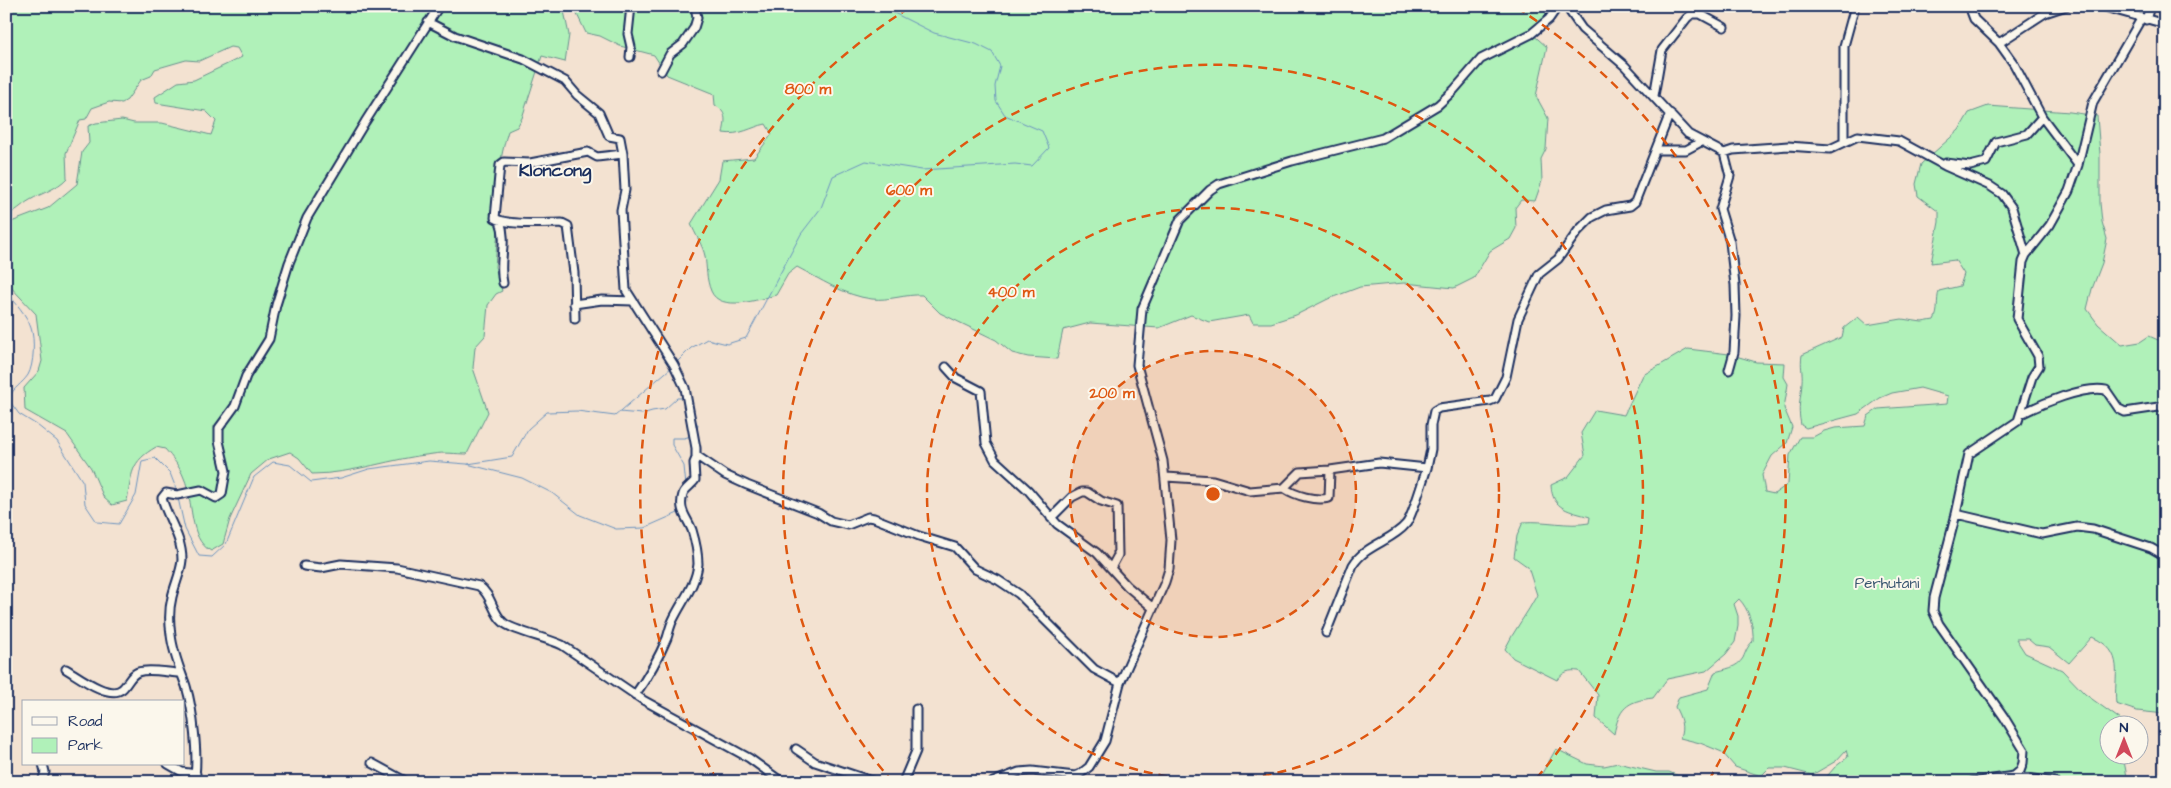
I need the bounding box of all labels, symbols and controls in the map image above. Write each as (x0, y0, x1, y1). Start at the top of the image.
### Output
text: 800 m (785, 79, 831, 100)
district label: Kloncong (519, 158, 592, 184)
text: 600 m (886, 180, 932, 201)
text: 400 m (988, 282, 1035, 303)
text: 200 m (1088, 383, 1135, 404)
centre of rings (1204, 485, 1222, 503)
park label: Perhutani (1855, 573, 1920, 594)
legend (22, 700, 185, 766)
text: Road (68, 711, 103, 732)
north arrow (2098, 716, 2148, 766)
text: N (2120, 718, 2129, 738)
text: Park (68, 735, 103, 756)

